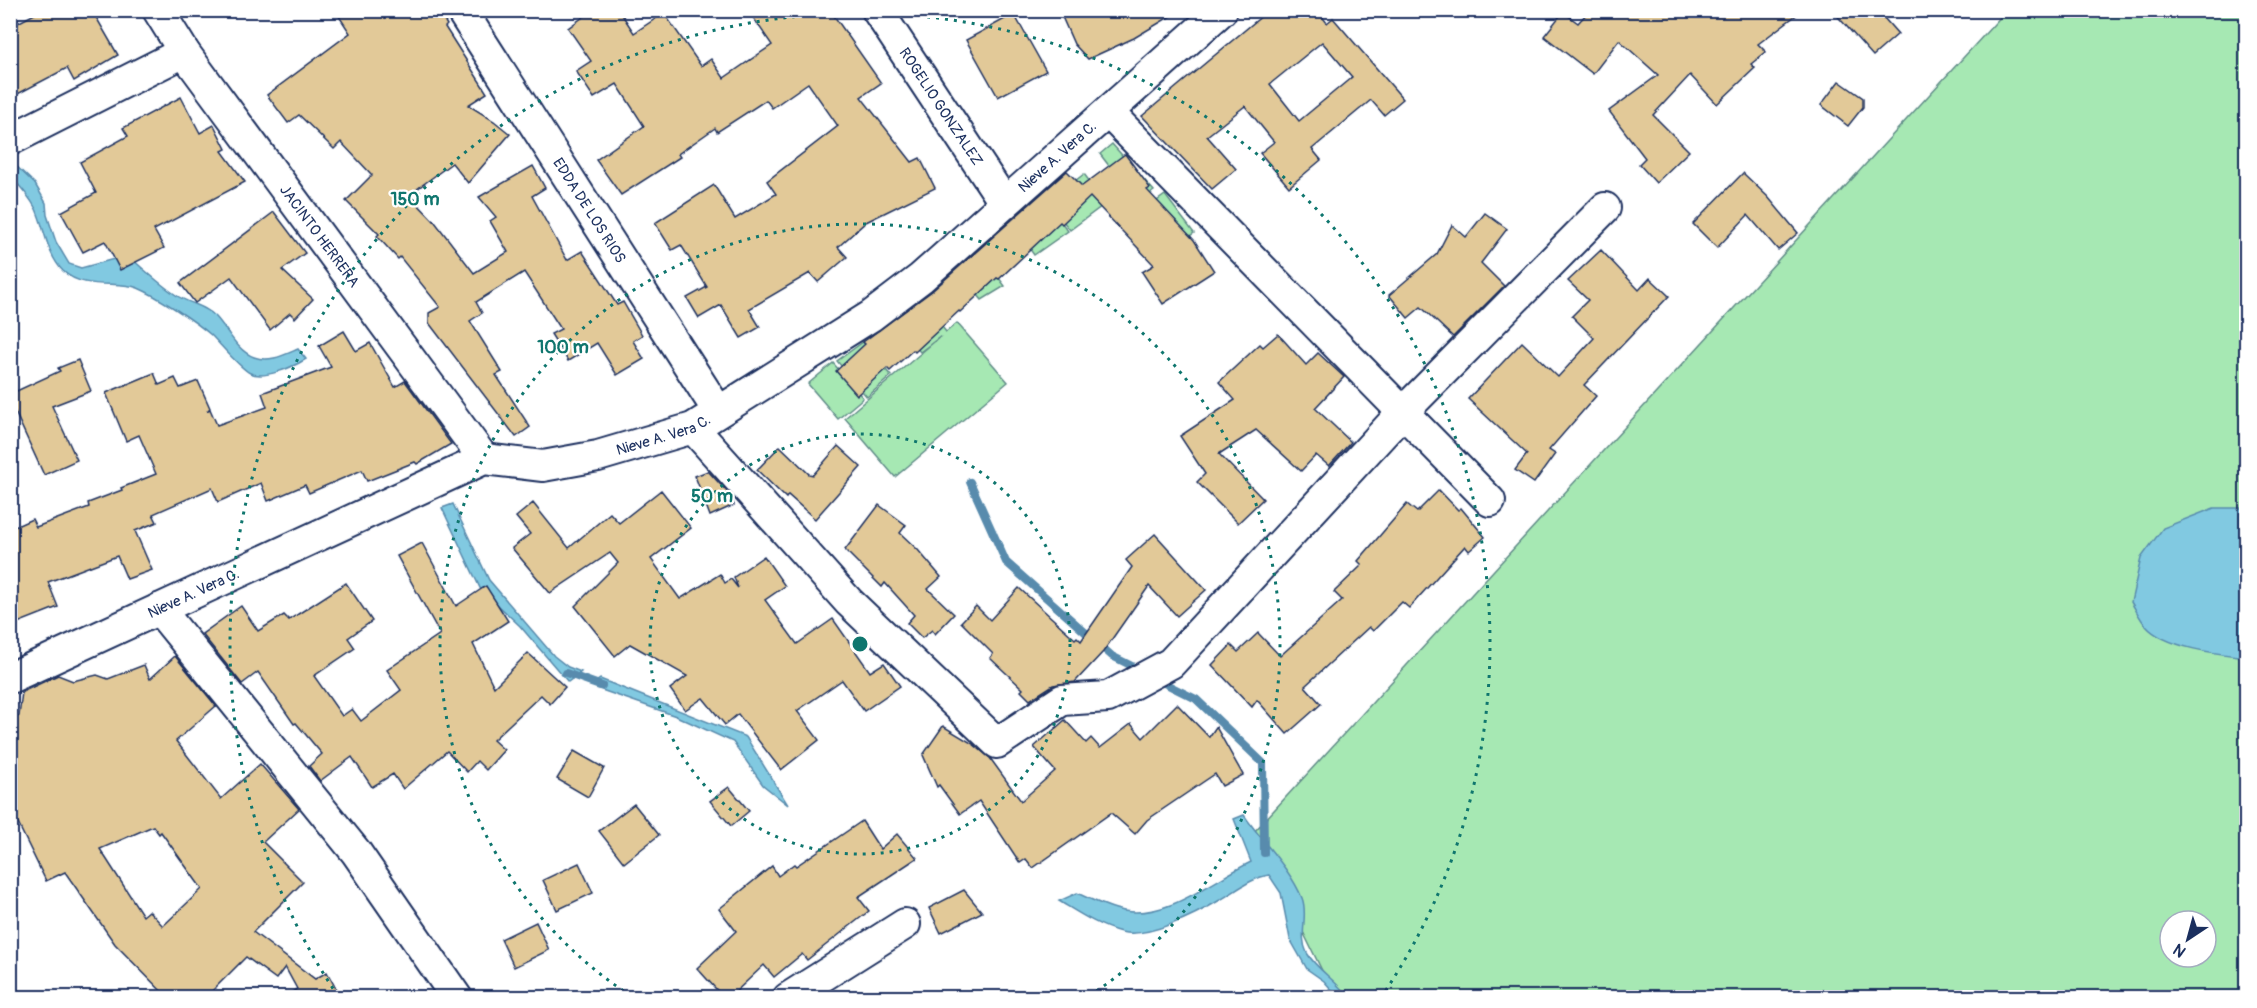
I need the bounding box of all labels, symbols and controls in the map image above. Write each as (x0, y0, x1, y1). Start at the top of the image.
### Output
street label: ROGELIO GONZALEZ (895, 44, 986, 170)
street label: Nieve A. Vera C. (1014, 117, 1101, 197)
street label: EDDA DE LOS RIOS (548, 154, 630, 267)
street label: JACINTO HERRERA (275, 181, 363, 292)
text: 150 m (391, 188, 440, 211)
text: 100 m (537, 336, 589, 359)
street label: Nieve A. Vera C. (614, 410, 714, 460)
text: 50 m (691, 485, 733, 508)
street label: Nieve A. Vera C. (145, 564, 242, 623)
centre of rings (850, 634, 870, 654)
north arrow (2158, 909, 2218, 969)
text: N (2169, 939, 2190, 962)

